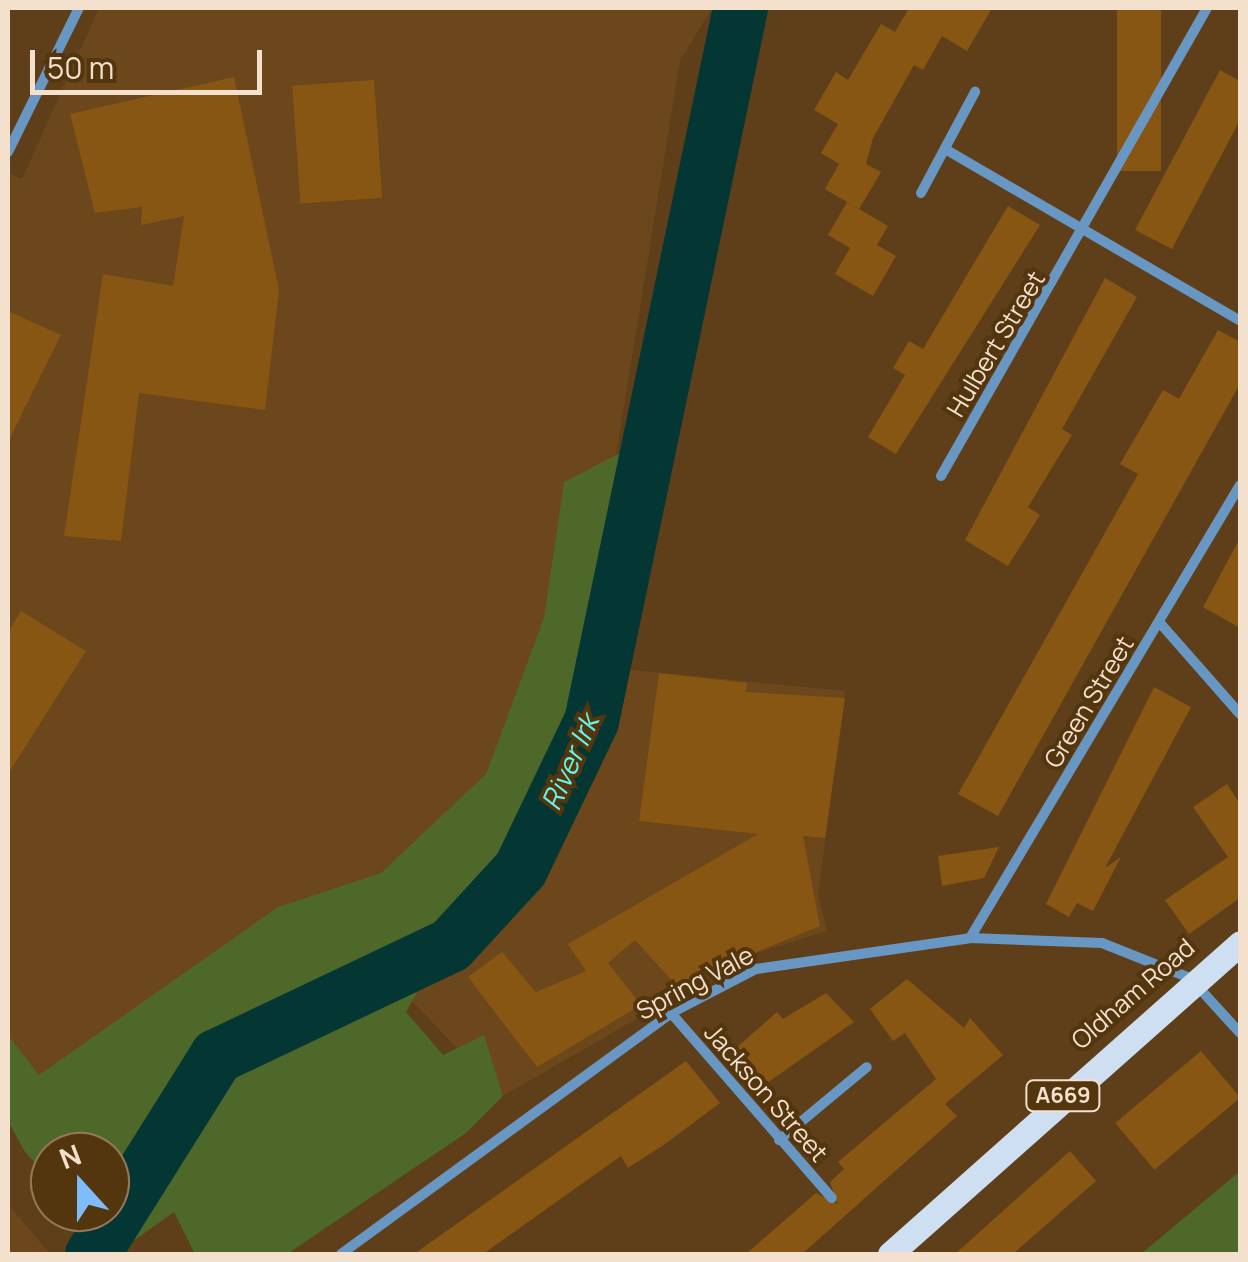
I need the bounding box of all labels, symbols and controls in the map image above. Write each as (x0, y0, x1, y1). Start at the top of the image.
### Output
scale bar (35, 30, 268, 92)
text: 50 m (47, 47, 114, 88)
street label: Hulbert Street (941, 266, 1051, 422)
street label: Green Street (1038, 631, 1140, 773)
water label: River Irk (533, 709, 605, 815)
street label: Oldham Road (1065, 933, 1201, 1055)
street label: Spring Vale (631, 940, 759, 1026)
street label: Jackson Street (698, 1018, 834, 1168)
road number: A669 (1023, 1079, 1103, 1113)
north arrow (30, 1132, 130, 1232)
text: N (54, 1135, 86, 1177)

